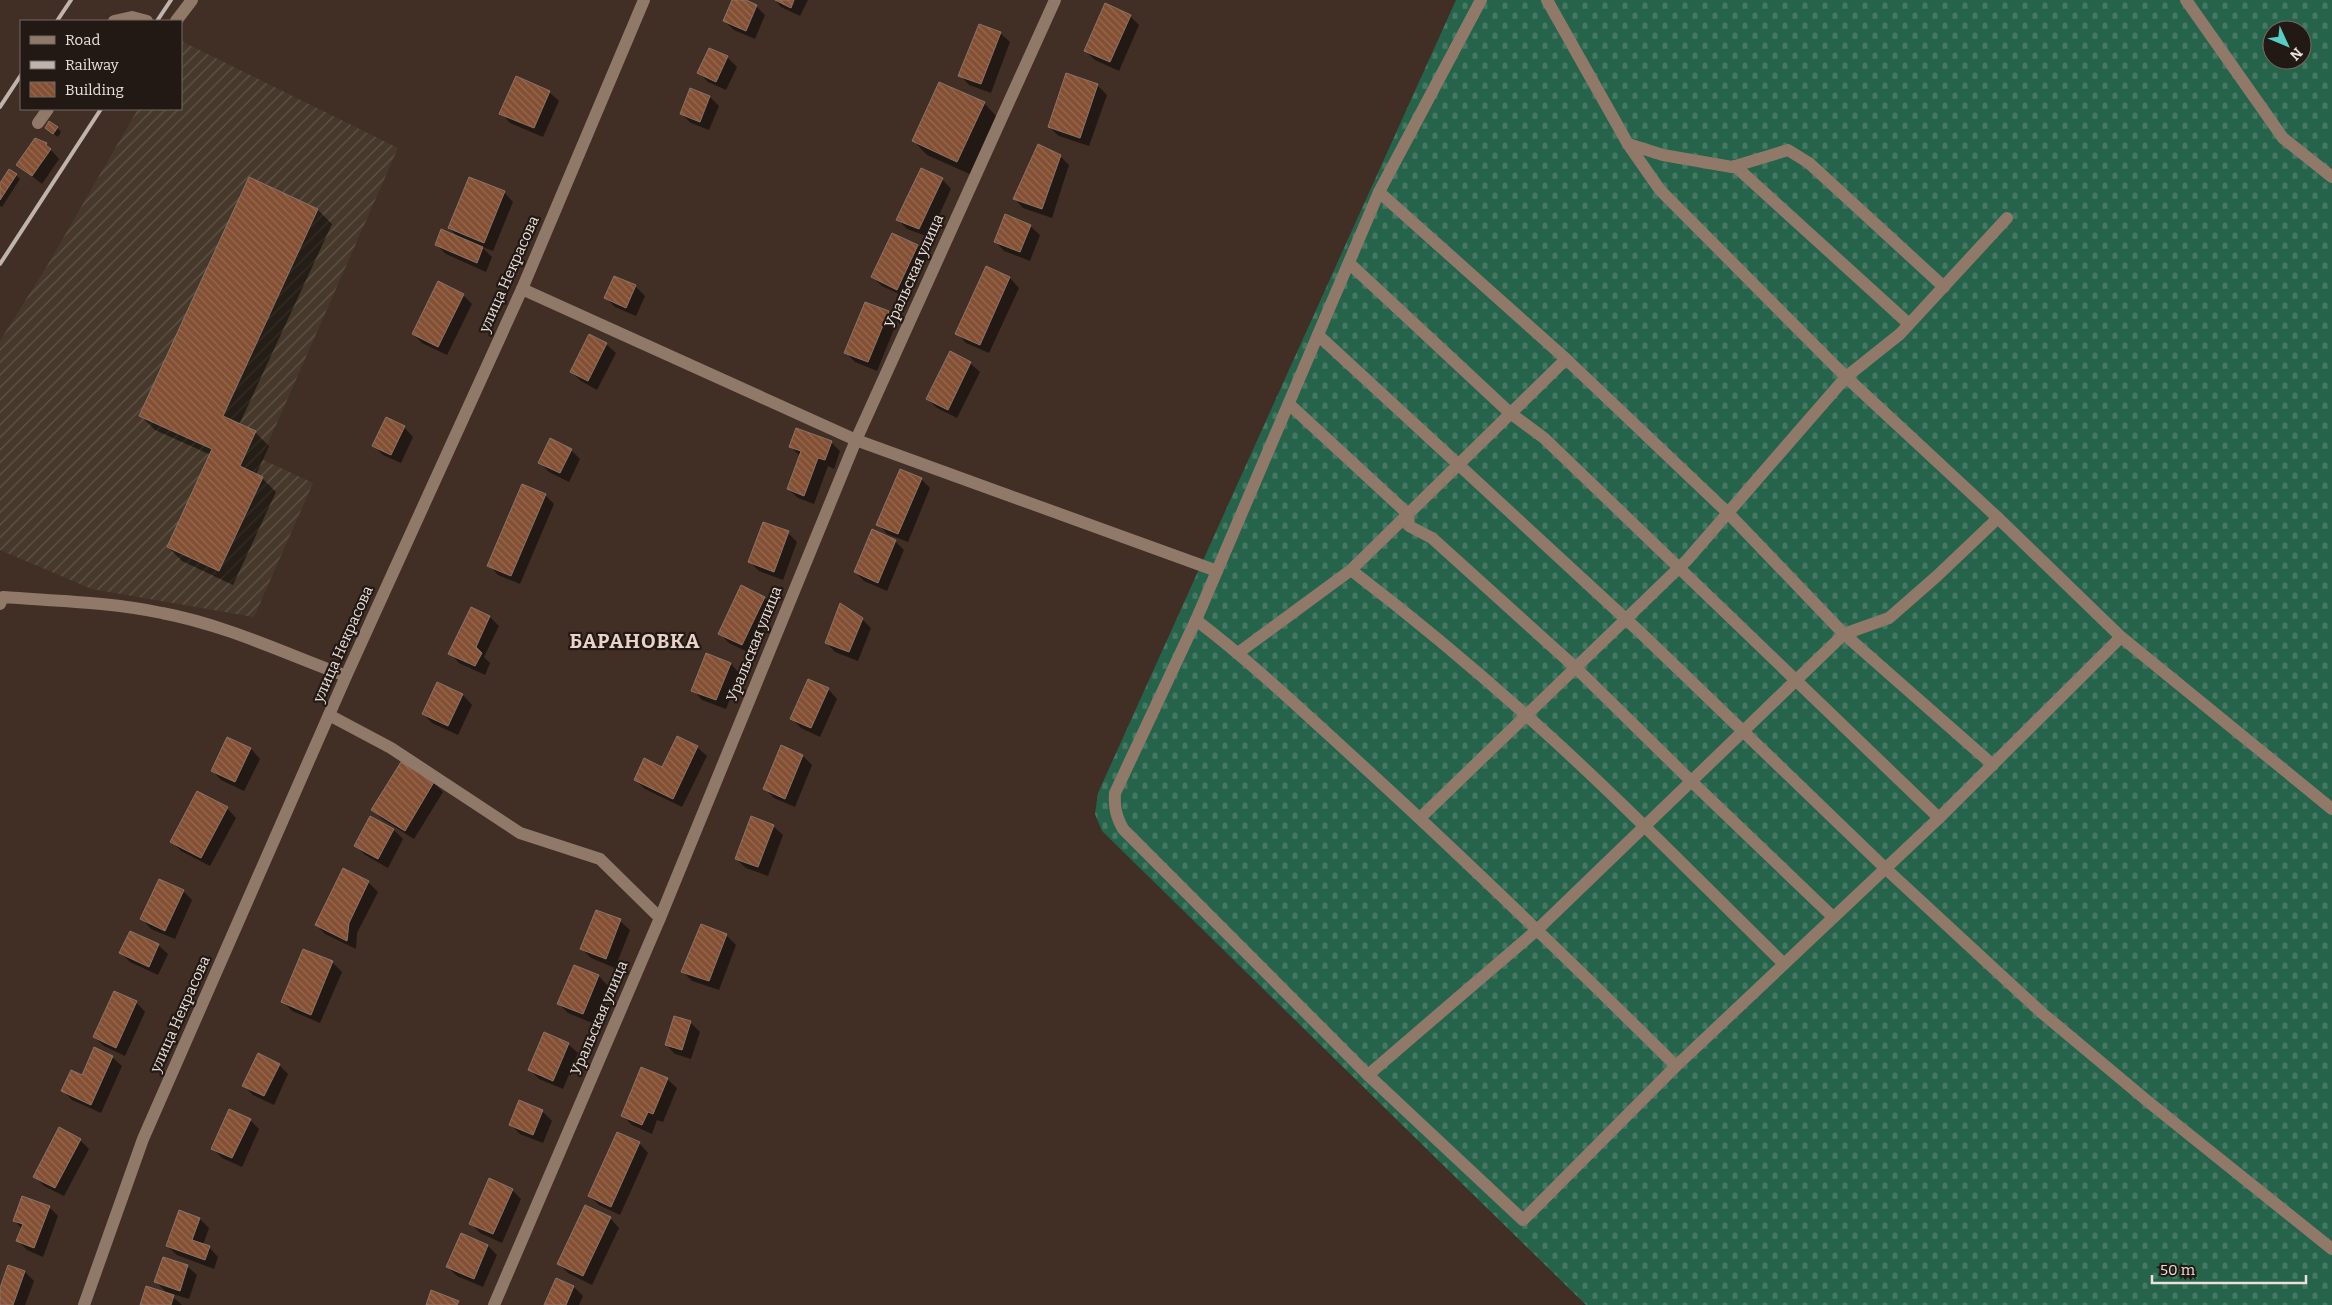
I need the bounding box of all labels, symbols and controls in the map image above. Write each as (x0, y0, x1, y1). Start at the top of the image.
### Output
legend (20, 20, 182, 110)
north arrow (2262, 20, 2312, 70)
text: Road (65, 31, 100, 49)
text: N (2286, 44, 2306, 64)
text: Railway (65, 56, 119, 74)
text: Building (65, 81, 124, 99)
street label: Уральская улица (881, 211, 947, 331)
street label: улица Некрасова (475, 213, 543, 336)
street label: улица Некрасова (309, 583, 377, 706)
street label: Уральская улица (723, 584, 785, 704)
district label: БАРАНОВКА (569, 629, 701, 653)
street label: улица Некрасова (146, 953, 214, 1076)
street label: Уральская улица (567, 958, 631, 1078)
scale bar (2152, 1252, 2306, 1284)
text: 50 m (2160, 1261, 2196, 1279)

